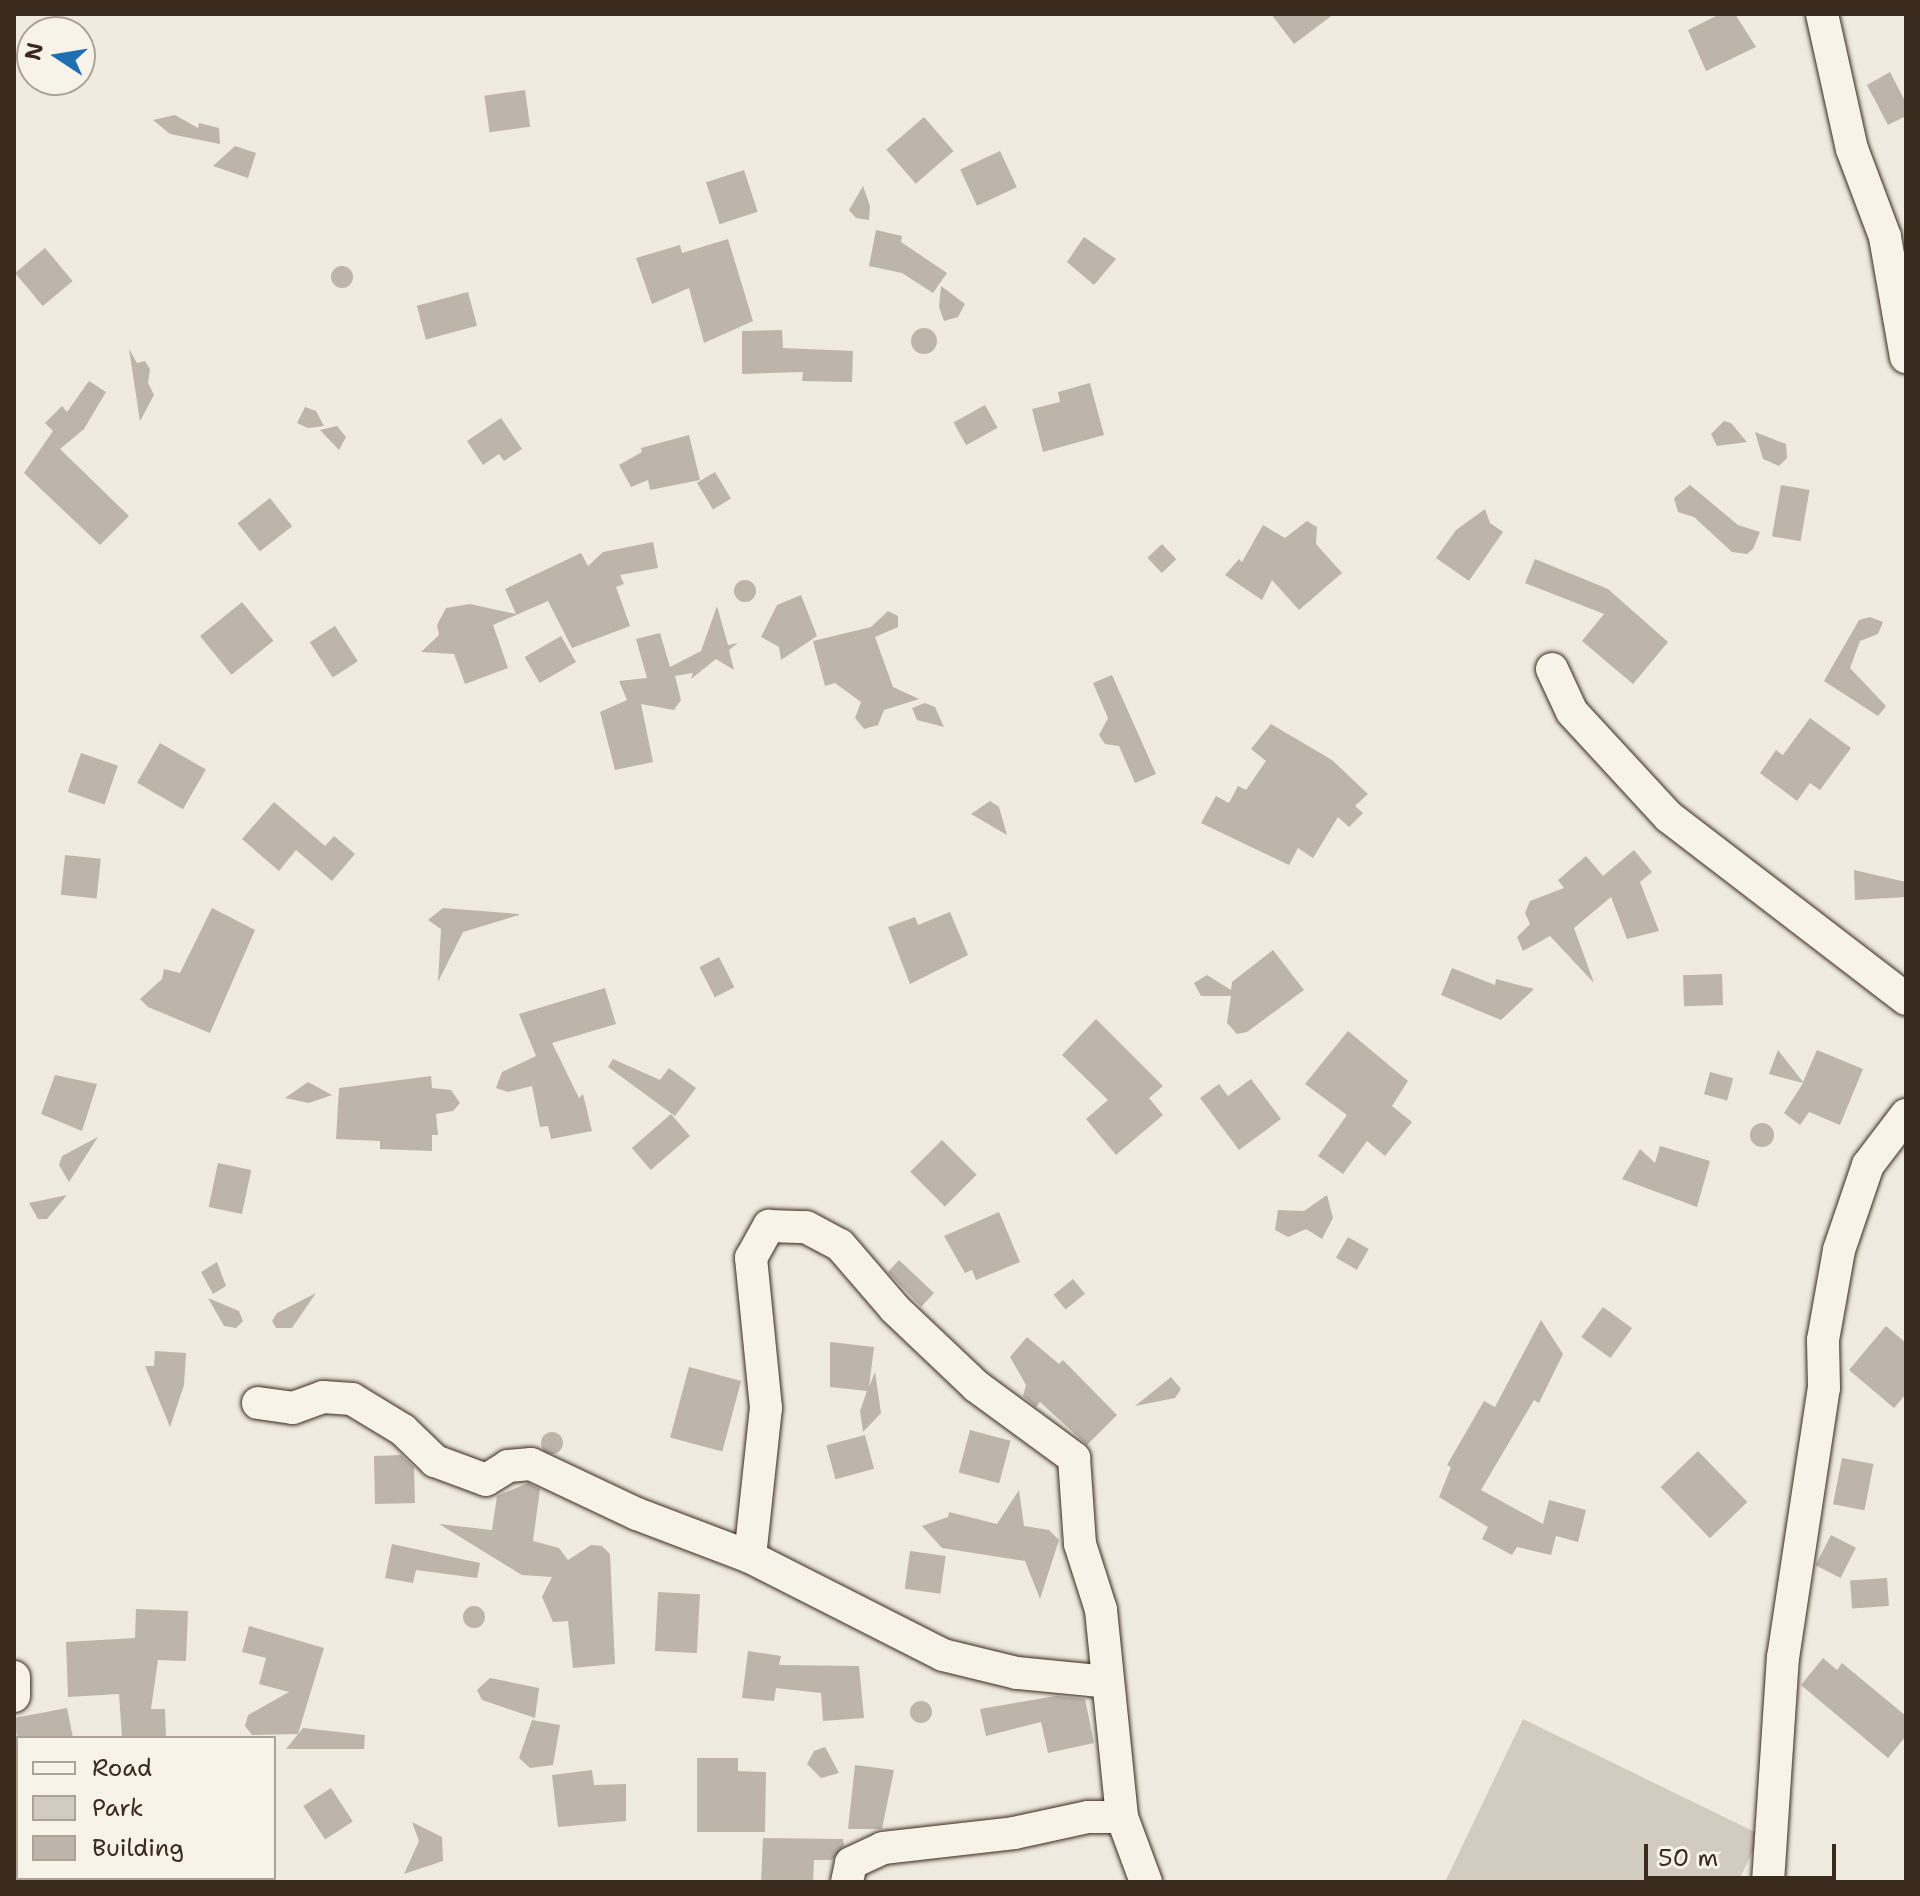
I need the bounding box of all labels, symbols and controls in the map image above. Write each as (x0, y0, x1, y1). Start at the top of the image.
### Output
north arrow (16, 16, 96, 96)
text: N (18, 40, 50, 63)
legend (16, 1736, 276, 1880)
text: Road (92, 1752, 152, 1784)
text: Park (92, 1792, 144, 1824)
scale bar (1648, 1828, 1840, 1878)
text: Building (92, 1832, 184, 1864)
text: 50 m (1658, 1842, 1718, 1874)

